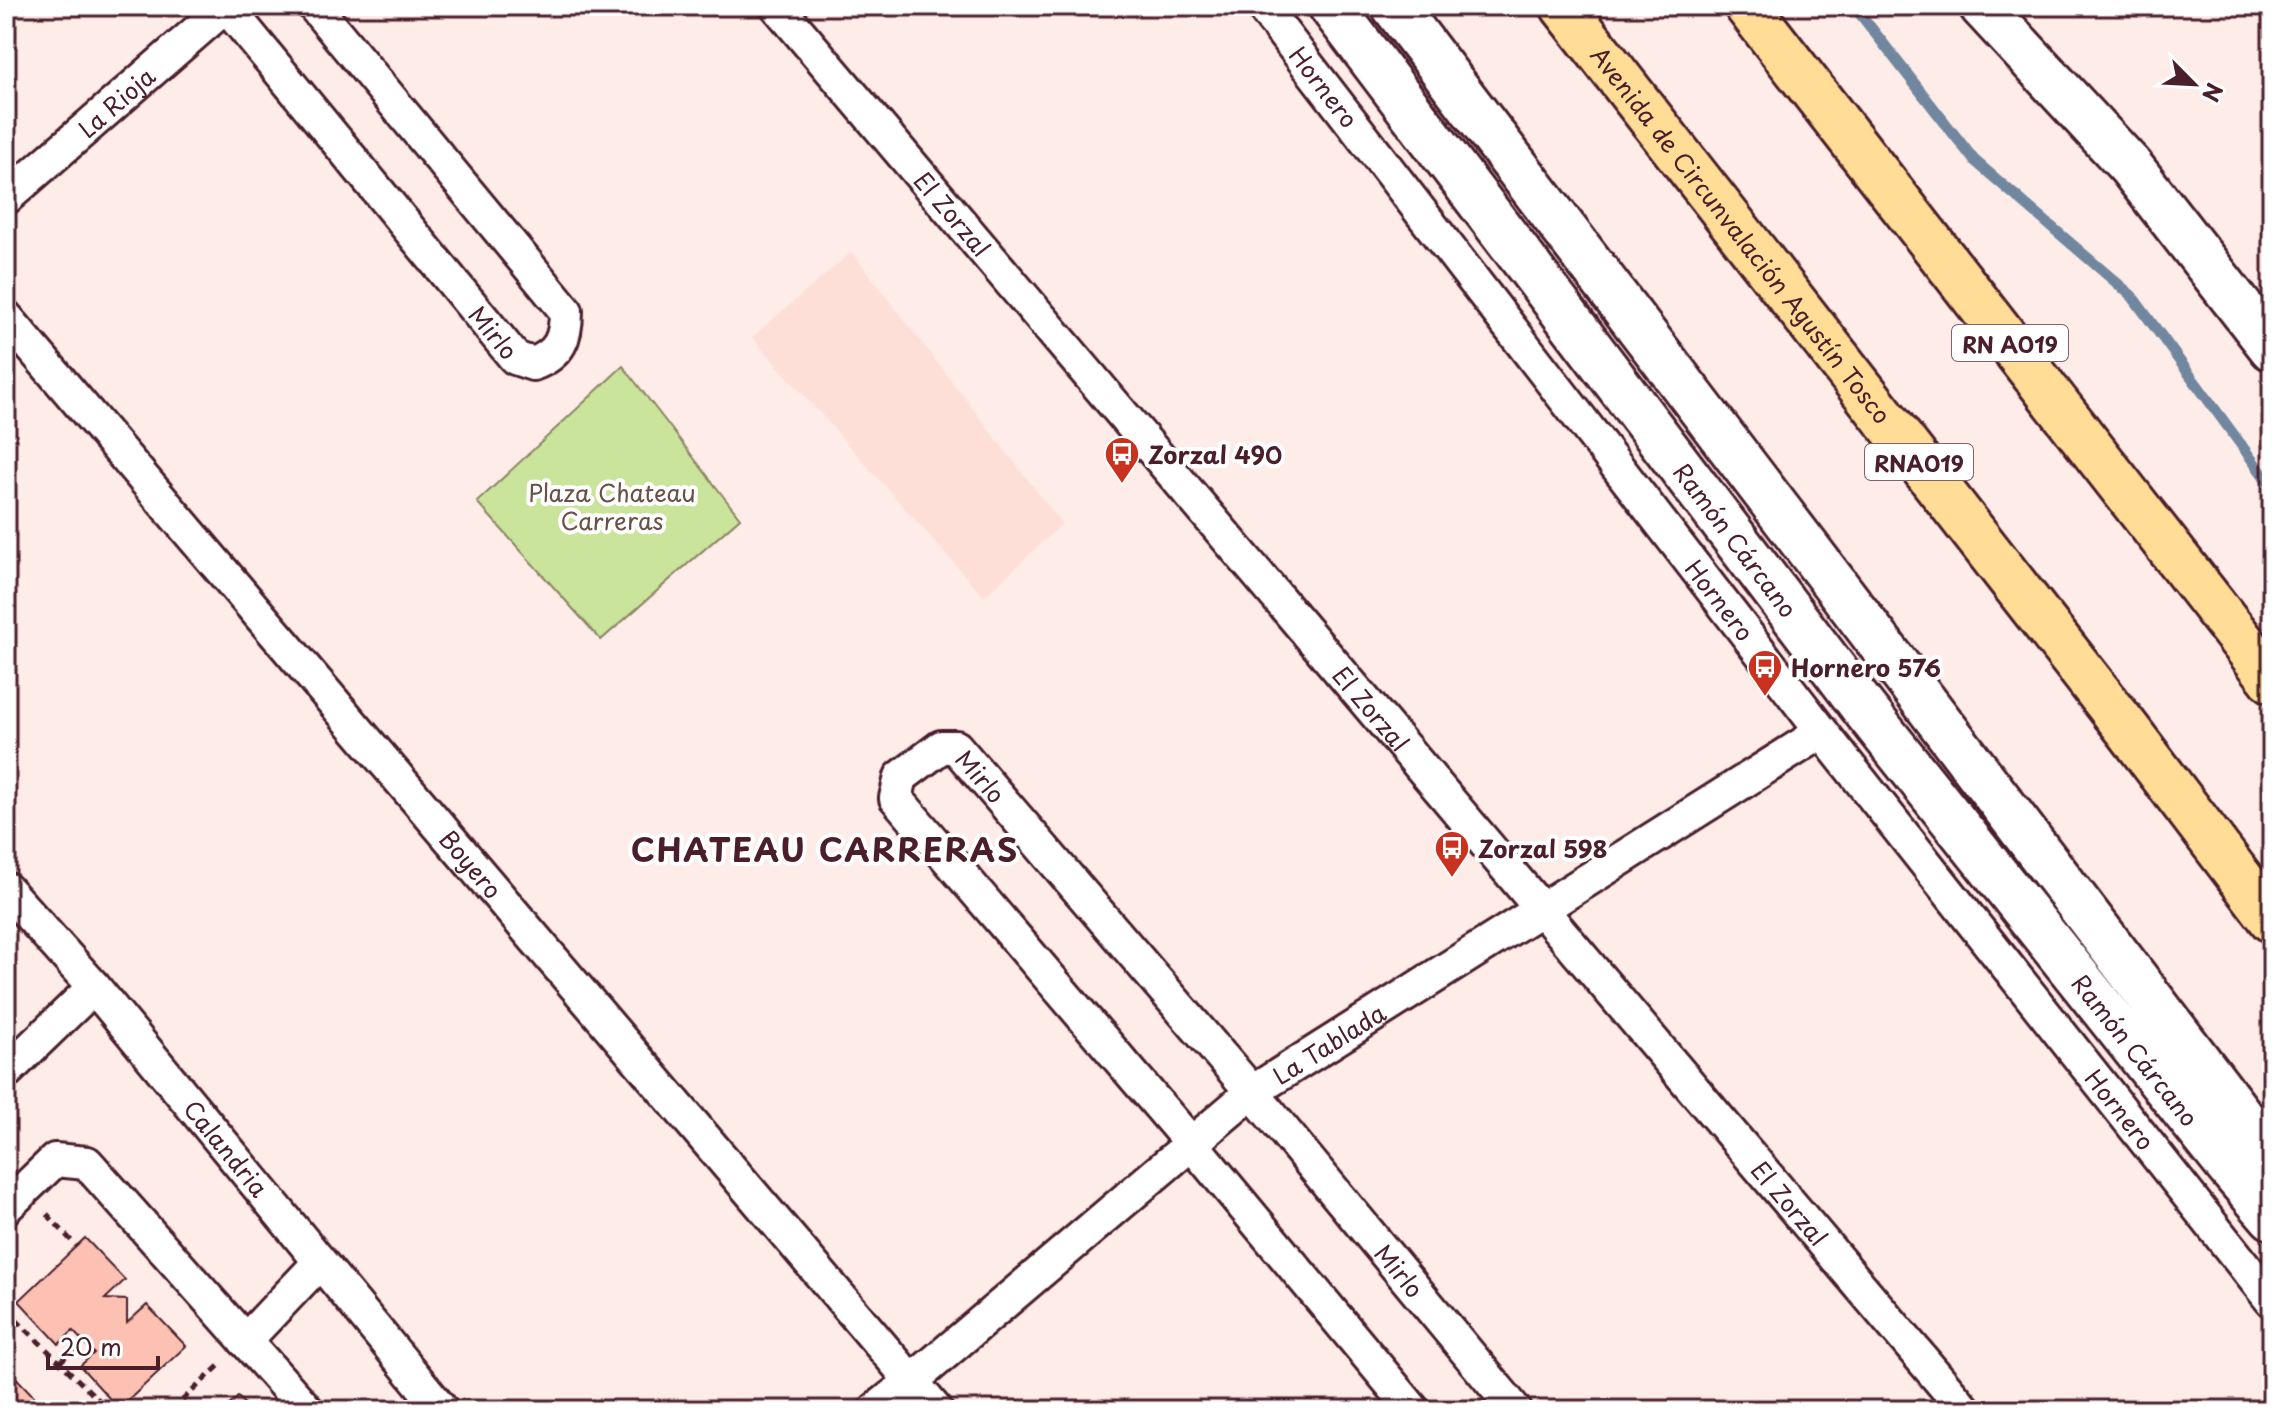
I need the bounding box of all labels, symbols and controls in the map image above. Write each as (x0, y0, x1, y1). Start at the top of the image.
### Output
street label: Hornero (1281, 38, 1367, 135)
street label: Avenida de Circunvalación Agustín Tosco (1583, 38, 1900, 431)
north arrow (2154, 44, 2234, 124)
street label: La Rioja (69, 58, 163, 146)
text: N (2195, 78, 2232, 107)
street label: El Zorzal (906, 163, 999, 264)
street label: Mirlo (461, 298, 527, 367)
road number: RN A019 (1952, 325, 2068, 361)
bus stop icon: Zorzal 490 (1103, 435, 1141, 485)
place label: Zorzal 490 (1148, 436, 1282, 472)
road number: RNA019 (1865, 444, 1973, 480)
street label: Ramón Cárcano (1665, 455, 1806, 625)
park label: Plaza Chateau Carreras (528, 474, 696, 538)
street label: Hornero (1677, 552, 1763, 648)
bus stop icon: Hornero 576 (1746, 648, 1784, 698)
place label: Hornero 576 (1791, 649, 1941, 685)
street label: El Zorzal (1325, 658, 1418, 759)
street label: Mirlo (948, 742, 1014, 811)
street label: Boyero (432, 822, 511, 906)
district label: CHATEAU CARRERAS (631, 825, 1019, 873)
bus stop icon: Zorzal 598 (1433, 829, 1471, 879)
place label: Zorzal 598 (1478, 830, 1608, 866)
street label: Ramón Cárcano (2064, 966, 2208, 1134)
street label: La Tablada (1265, 994, 1392, 1093)
street label: Hornero (2077, 1061, 2164, 1157)
street label: Calandria (176, 1092, 277, 1204)
street label: El Zorzal (1743, 1152, 1837, 1254)
street label: Mirlo (1367, 1236, 1433, 1305)
scale bar (48, 1320, 158, 1370)
text: 20 m (60, 1328, 122, 1364)

